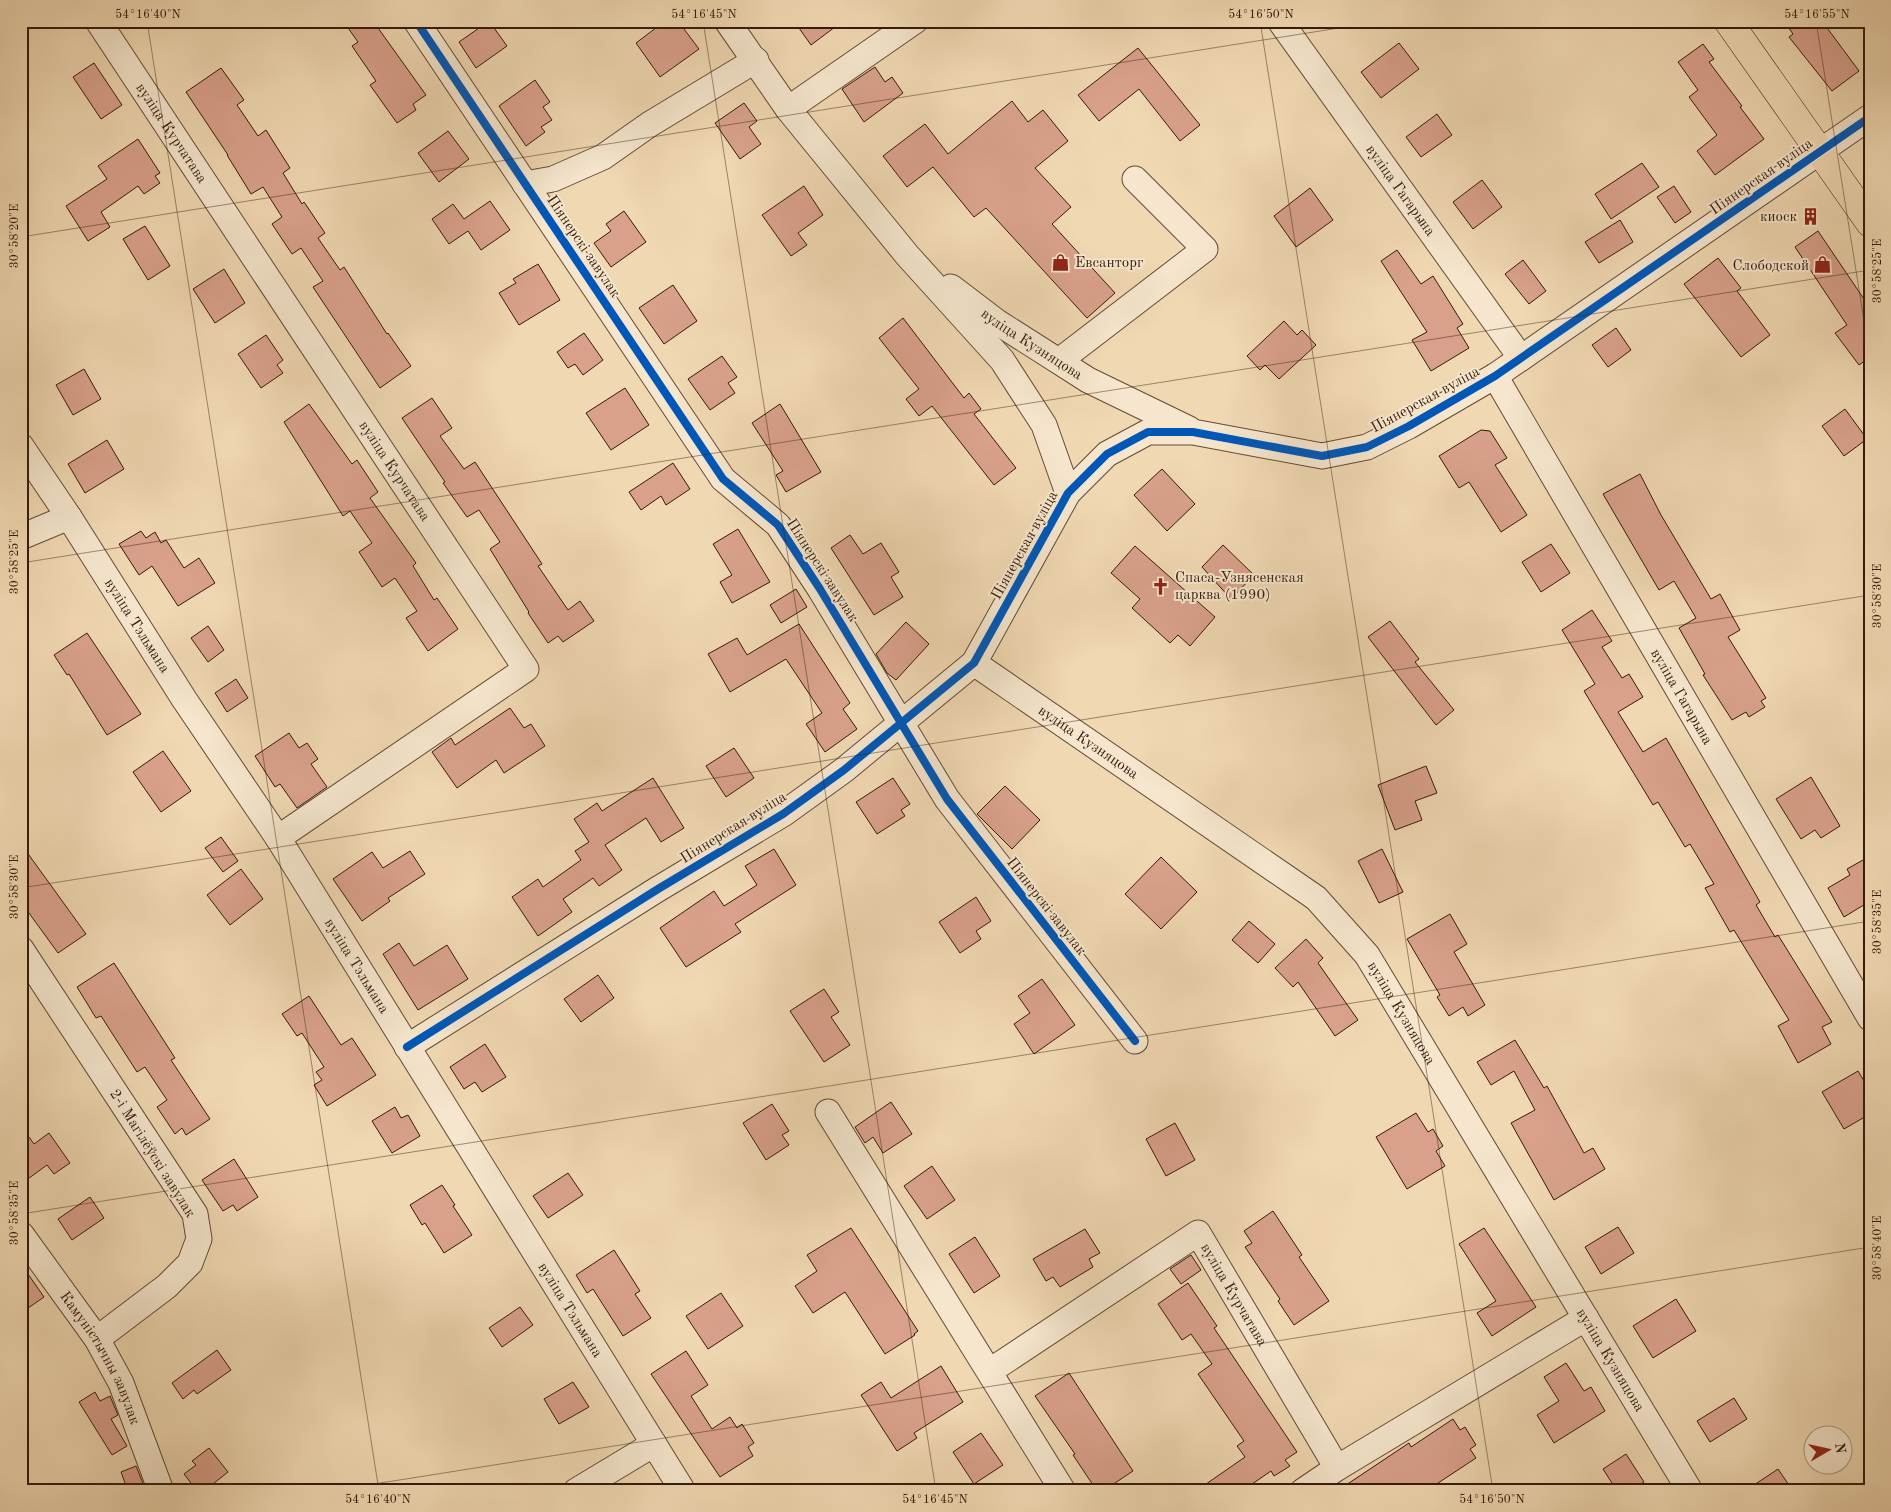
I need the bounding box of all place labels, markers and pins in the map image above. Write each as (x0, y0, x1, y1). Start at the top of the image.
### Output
building icon: киоск (1801, 206, 1821, 226)
place label: киоск (1760, 210, 1797, 225)
shop icon: Евсанторг (1051, 252, 1071, 272)
shop icon: Слободской (1813, 255, 1833, 275)
place label: Евсанторг (1075, 256, 1144, 271)
place label: Слободской (1733, 259, 1809, 274)
place label: Спаса-Узнясенская царква (1990) (1175, 571, 1304, 603)
church icon: Спаса-Узнясенская царква (1990) (1151, 576, 1171, 596)

